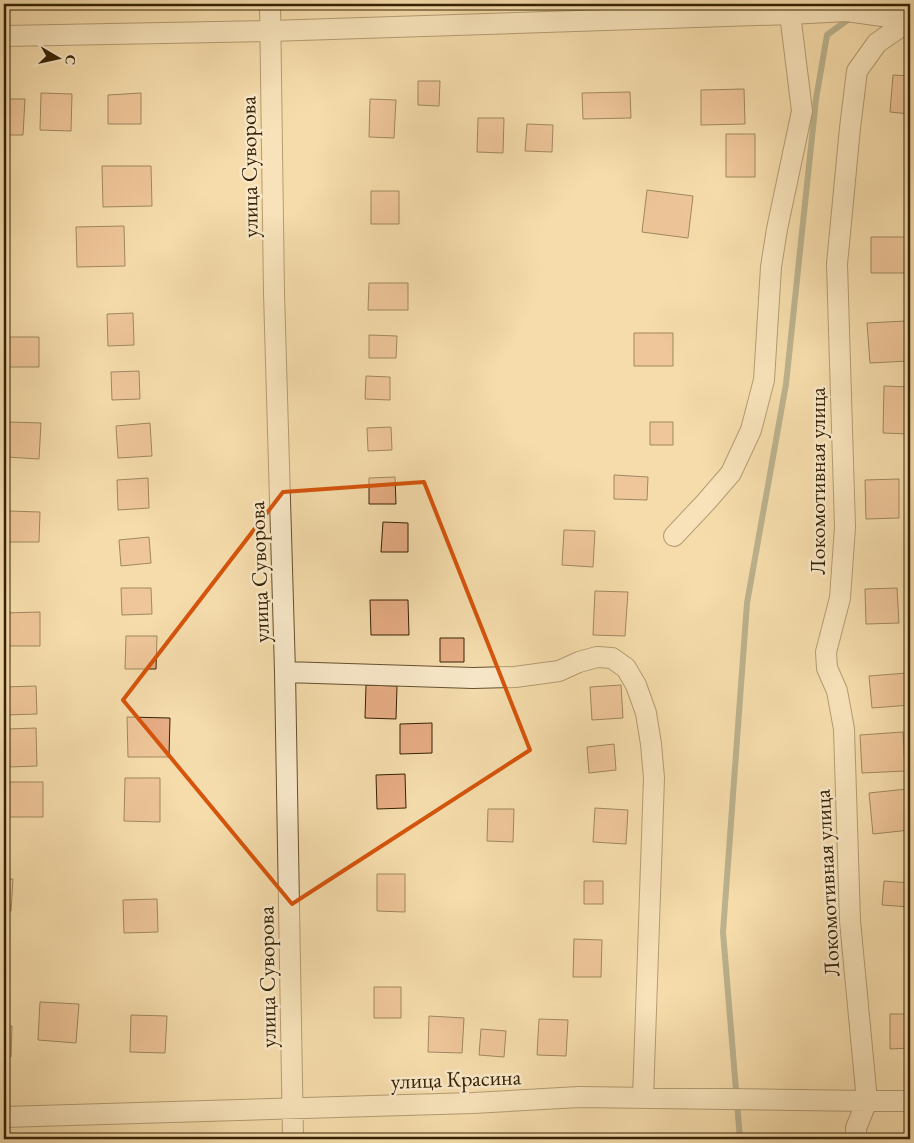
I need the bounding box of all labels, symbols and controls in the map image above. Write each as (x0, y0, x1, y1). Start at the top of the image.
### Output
north arrow (32, 32, 82, 82)
text: С (61, 54, 81, 66)
street label: улица Суворова (233, 96, 265, 238)
street label: Локомотивная улица (803, 387, 832, 575)
street label: улица Суворова (242, 500, 276, 643)
street label: Локомотивная улица (808, 788, 846, 977)
street label: улица Суворова (251, 906, 283, 1048)
street label: улица Красина (390, 1062, 522, 1096)

